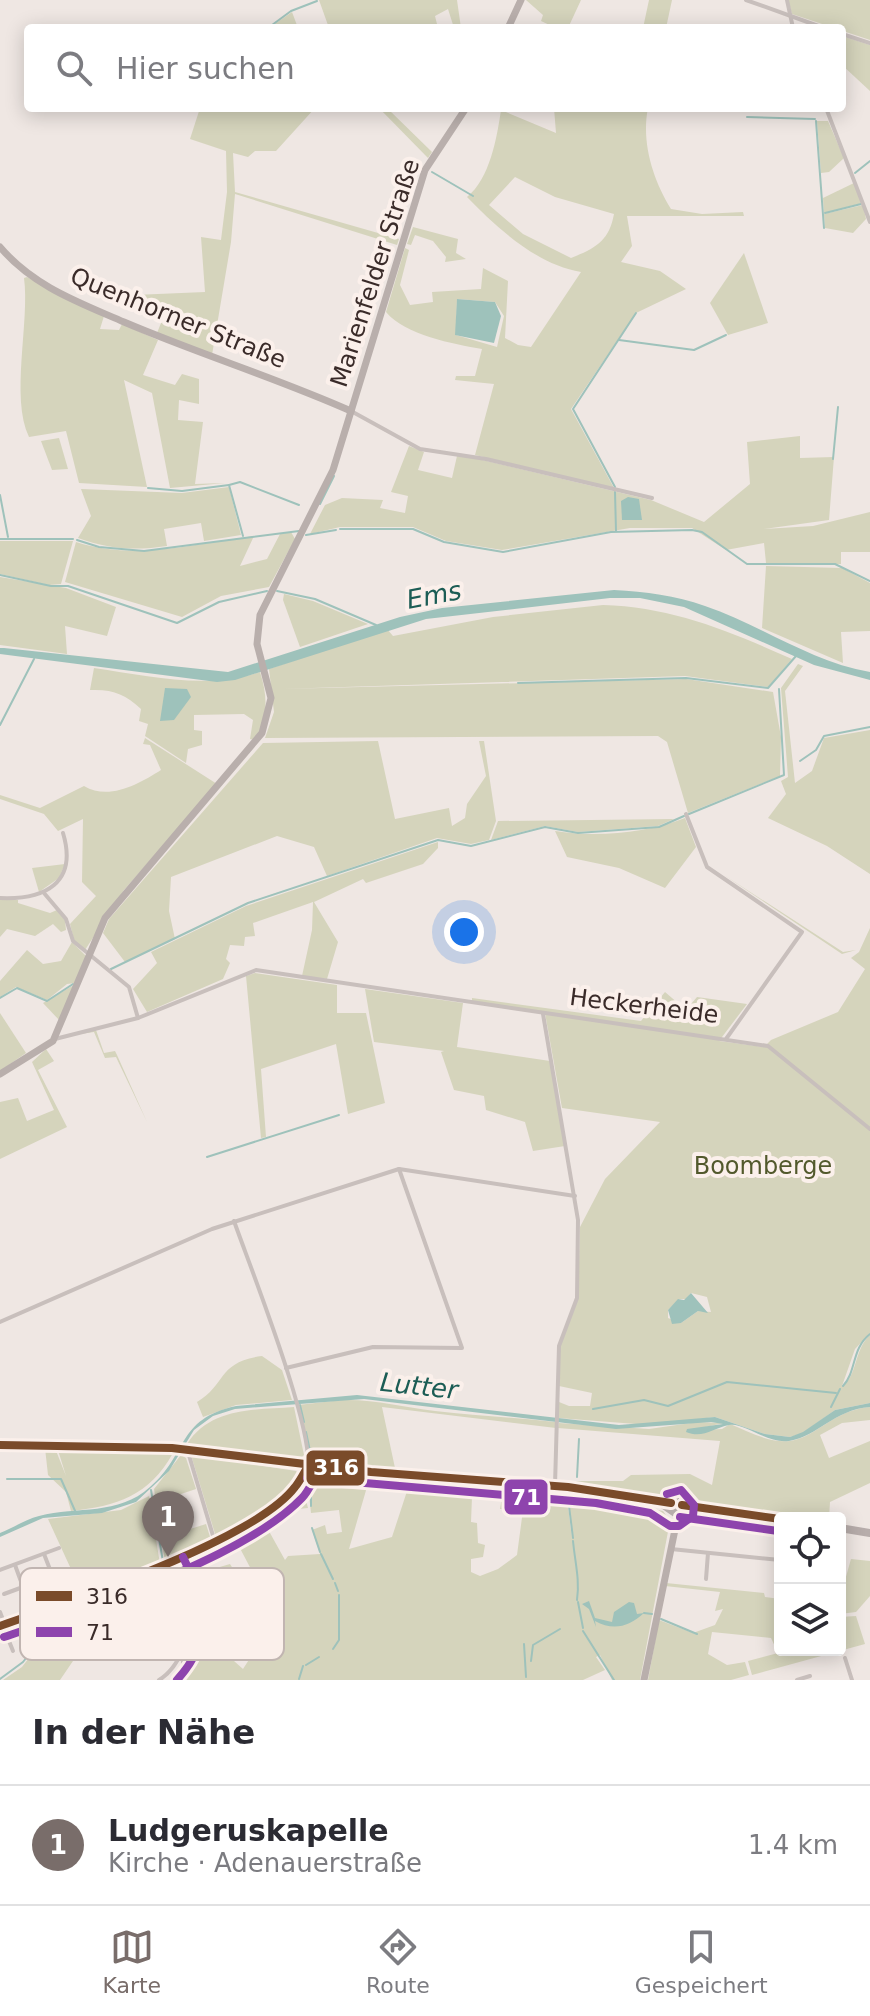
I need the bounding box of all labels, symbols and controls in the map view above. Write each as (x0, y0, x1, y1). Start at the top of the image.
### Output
search box (24, 24, 846, 112)
icon: search (52, 46, 96, 90)
text: Hier suchen (116, 51, 295, 86)
street label: Marienfelder Straße (325, 155, 425, 391)
street label: Quenhorner Straße (66, 262, 290, 374)
water label: Ems (404, 575, 464, 615)
your location (444, 912, 484, 952)
street label: Heckerheide (568, 983, 720, 1029)
park label: Boomberge (694, 1152, 832, 1180)
water label: Lutter (379, 1367, 462, 1405)
line badge: 316 (305, 1449, 366, 1487)
text: 316 (313, 1455, 359, 1480)
line badge: 71 (503, 1478, 549, 1516)
text: 71 (511, 1485, 541, 1510)
pin: 1 (142, 1491, 194, 1557)
map controls (774, 1512, 846, 1656)
button: locate (774, 1512, 846, 1584)
legend (20, 1568, 284, 1660)
text: 316 (86, 1584, 128, 1609)
button: layers (774, 1584, 846, 1656)
text: 71 (86, 1620, 114, 1645)
text: In der Nähe (32, 1712, 255, 1752)
text: Ludgeruskapelle (108, 1813, 389, 1848)
text: 1 (49, 1830, 67, 1860)
text: 1.4 km (748, 1830, 838, 1860)
text: Kirche · Adenauerstraße (108, 1848, 422, 1878)
tab: Karte (102, 1925, 161, 1998)
tab: Route (366, 1925, 430, 1998)
tab: Gespeichert (635, 1925, 768, 1998)

